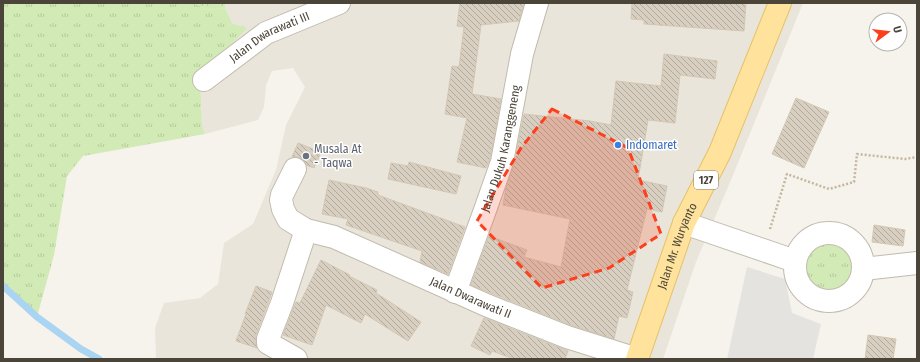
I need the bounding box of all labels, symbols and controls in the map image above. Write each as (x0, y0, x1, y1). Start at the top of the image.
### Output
street label: Jalan Dwarawati III (227, 9, 312, 65)
north arrow (868, 12, 908, 52)
text: U (890, 25, 904, 34)
street label: Jalan Dukuh Karanggeneng (478, 83, 523, 214)
place label: Indomaret (626, 138, 677, 152)
marker: Indomaret (613, 140, 623, 150)
place label: Musala At - Taqwa (314, 142, 362, 170)
marker: Musala At - Taqwa (301, 151, 311, 161)
road number: 127 (694, 171, 718, 189)
street label: Jalan Mr. Wuryanto (655, 200, 700, 291)
street label: Jalan Dwarawati II (428, 274, 513, 321)

